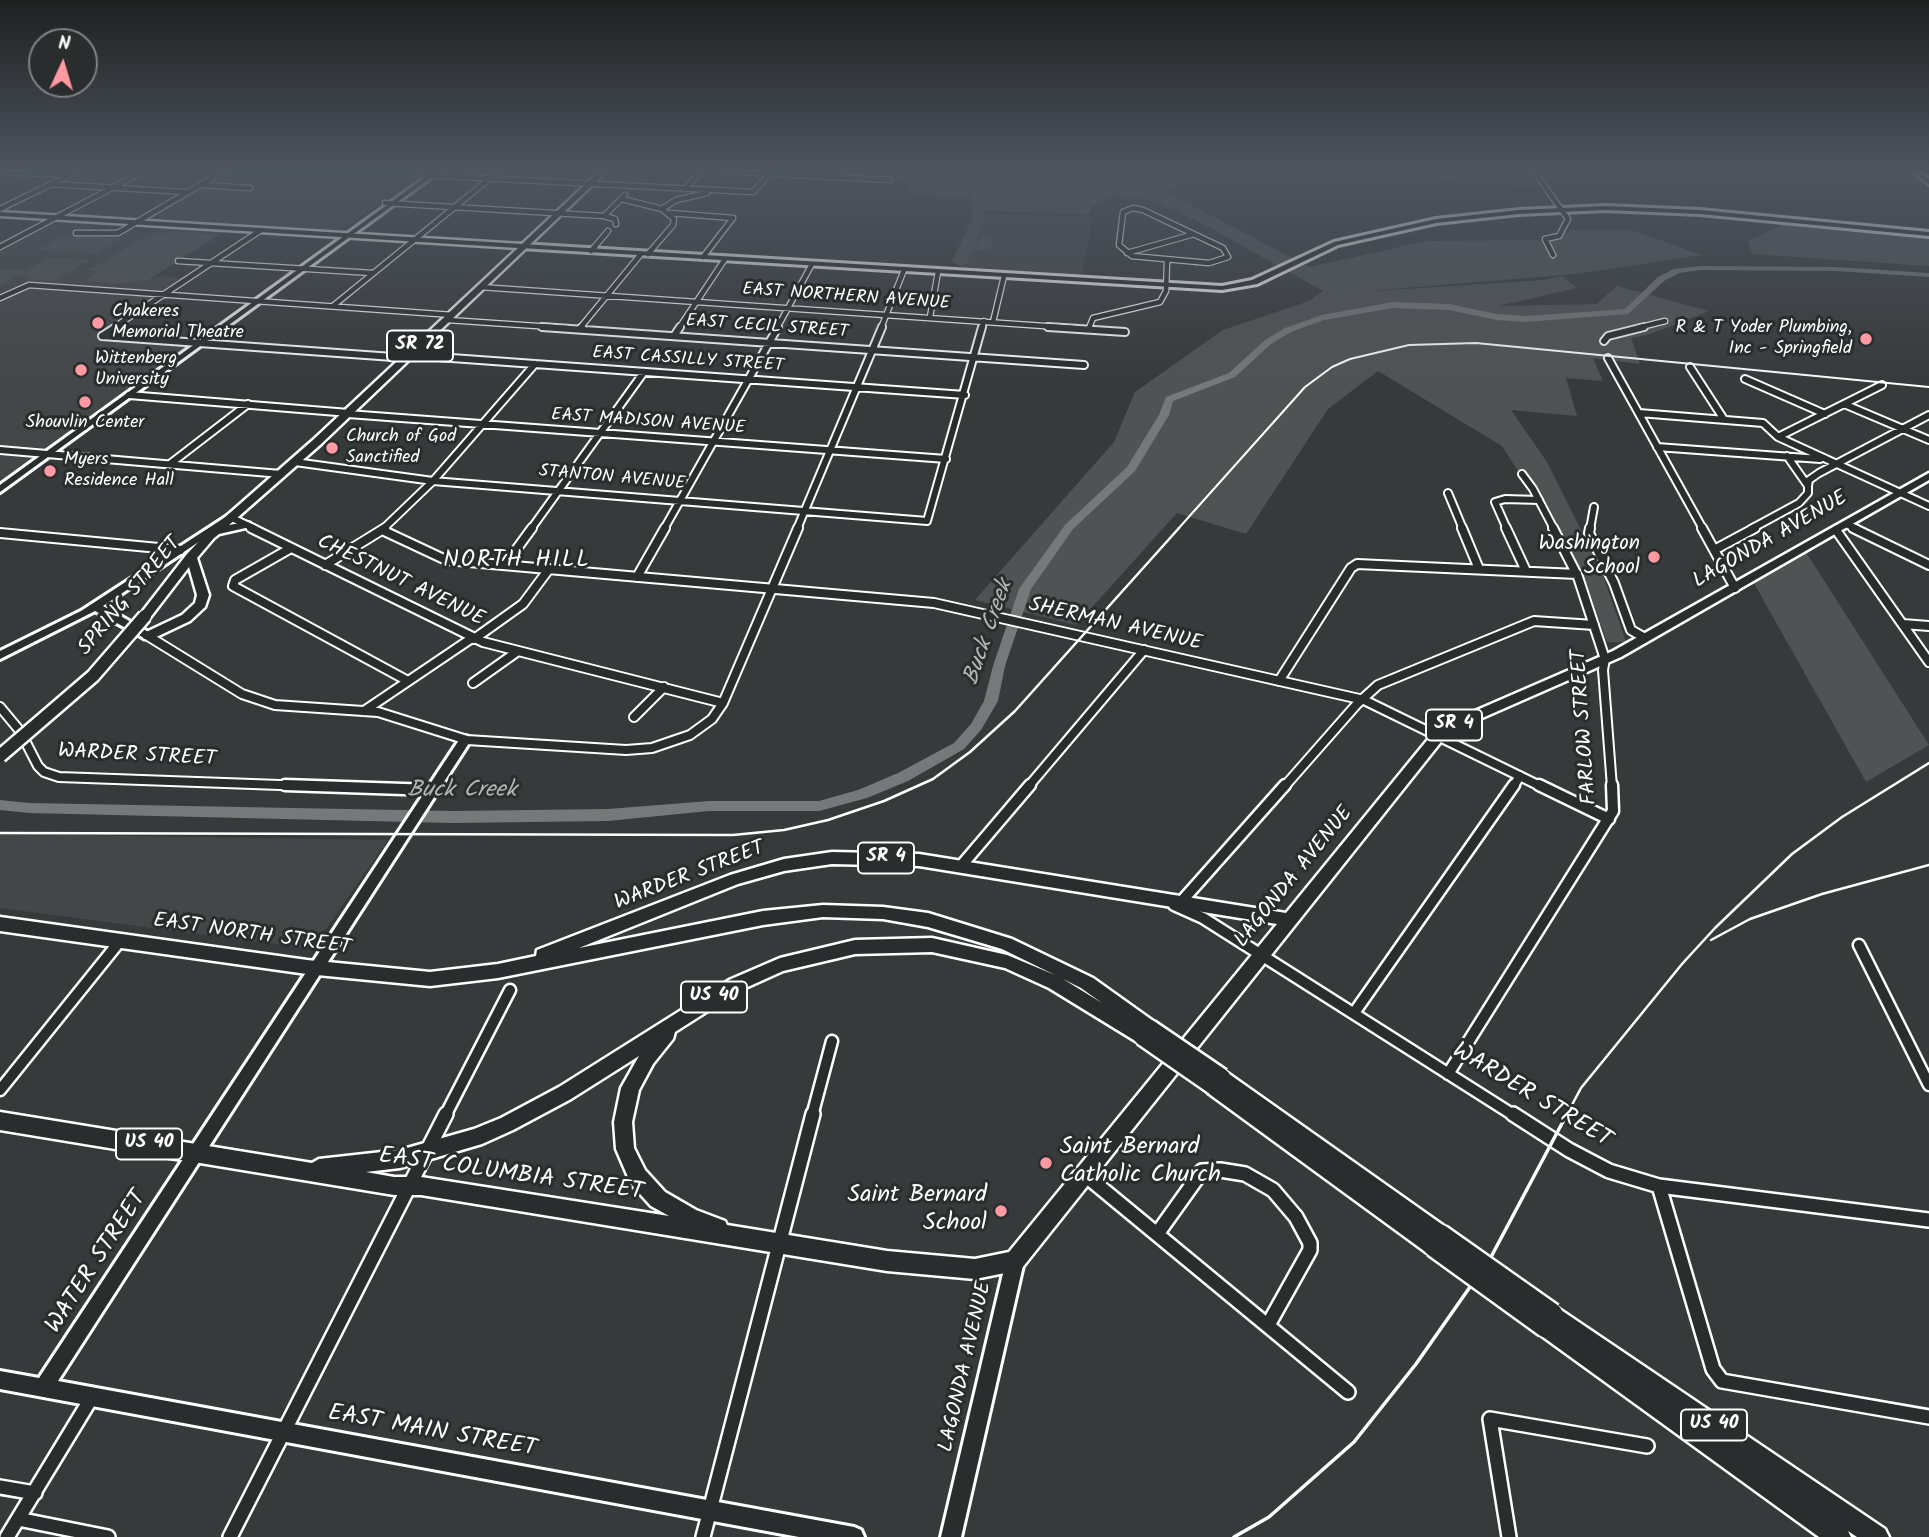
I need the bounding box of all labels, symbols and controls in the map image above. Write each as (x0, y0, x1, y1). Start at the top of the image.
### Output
north arrow (28, 28, 98, 98)
text: N (57, 29, 71, 59)
street label: EAST NORTHERN AVENUE (741, 280, 951, 316)
place label: Chakeres Memorial Theatre (112, 302, 244, 344)
street label: EAST CECIL STREET (685, 312, 849, 344)
marker: Chakeres Memorial Theatre (90, 315, 106, 331)
place label: R & T Yoder Plumbing, Inc - Springfield (1676, 318, 1852, 360)
road number: SR 72 (387, 330, 453, 362)
marker: R & T Yoder Plumbing, Inc - Springfield (1858, 331, 1874, 347)
street label: EAST CASSILLY STREET (592, 344, 784, 378)
place label: Wittenberg University (95, 349, 177, 392)
marker: Wittenberg University (73, 362, 89, 378)
marker: Shouvlin Center (77, 394, 93, 410)
street label: EAST MADISON AVENUE (550, 405, 746, 441)
place label: Shouvlin Center (26, 413, 144, 435)
place label: Church of God Sanctified (346, 427, 456, 470)
marker: Church of God Sanctified (324, 440, 340, 456)
place label: Myers Residence Hall (64, 450, 174, 492)
street label: STANTON AVENUE (538, 462, 686, 496)
marker: Myers Residence Hall (42, 463, 58, 479)
street label: LAGONDA AVENUE (1689, 487, 1853, 595)
street label: CHESTNUT AVENUE (312, 531, 488, 633)
place label: Washington School (1539, 532, 1640, 582)
street label: SPRING STREET (74, 533, 188, 661)
district label: NORTH HILL (444, 548, 590, 576)
marker: Washington School (1646, 549, 1662, 565)
water label: Buck Creek (959, 577, 1021, 689)
street label: SHERMAN AVENUE (1026, 594, 1204, 658)
street label: FARLOW STREET (1568, 648, 1604, 806)
road number: SR 4 (1426, 710, 1482, 740)
street label: WARDER STREET (57, 740, 217, 774)
water label: Buck Creek (408, 778, 516, 806)
street label: LAGONDA AVENUE (1230, 802, 1360, 954)
street label: WARDER STREET (612, 837, 768, 917)
road number: SR 4 (858, 842, 914, 874)
street label: EAST NORTH STREET (152, 910, 352, 962)
road number: US 40 (681, 981, 747, 1012)
street label: WARDER STREET (1446, 1038, 1616, 1156)
road number: US 40 (116, 1128, 182, 1160)
place label: Saint Bernard Catholic Church (1060, 1135, 1221, 1191)
street label: EAST COLUMBIA STREET (377, 1143, 645, 1209)
marker: Saint Bernard Catholic Church (1038, 1155, 1054, 1171)
place label: Saint Bernard School (848, 1183, 987, 1239)
street label: WATER STREET (41, 1186, 155, 1340)
marker: Saint Bernard School (993, 1203, 1009, 1219)
street label: LAGONDA AVENUE (935, 1279, 999, 1455)
street label: EAST MAIN STREET (326, 1400, 538, 1466)
road number: US 40 (1681, 1410, 1747, 1441)

